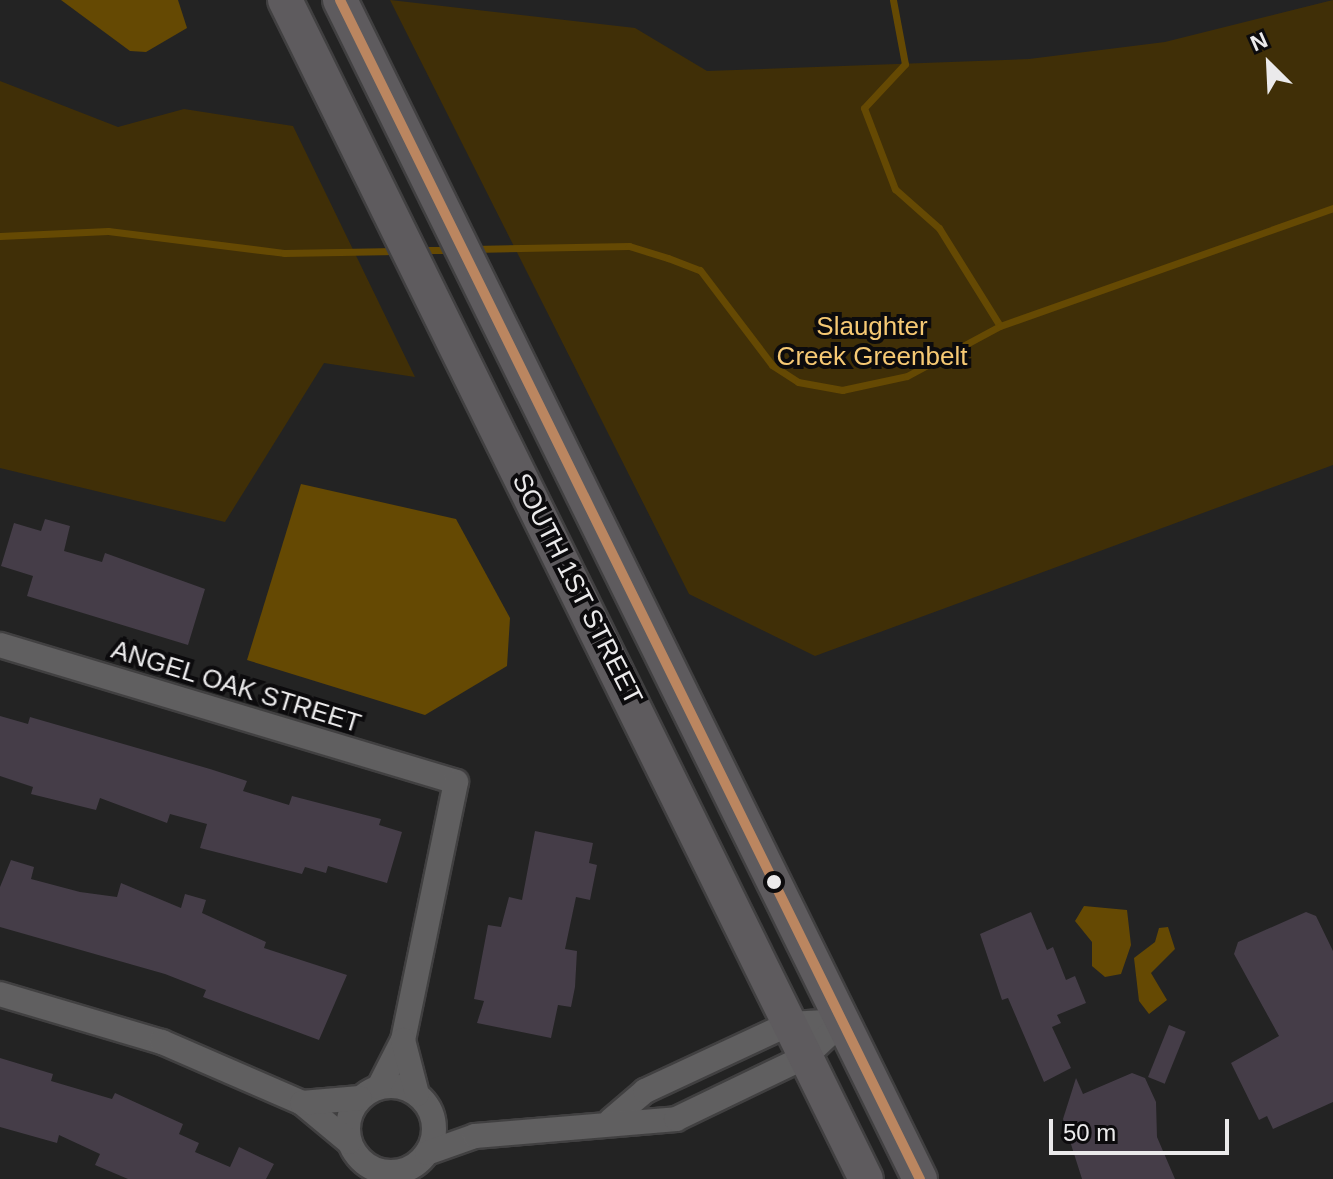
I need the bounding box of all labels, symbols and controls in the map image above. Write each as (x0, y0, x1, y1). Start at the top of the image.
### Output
north arrow (1229, 24, 1309, 104)
text: N (1247, 27, 1271, 56)
park label: Slaughter Creek Greenbelt (777, 311, 967, 372)
street label: SOUTH 1ST STREET (505, 468, 649, 710)
street label: ANGEL OAK STREET (107, 634, 365, 740)
unlabelled marker (766, 874, 782, 890)
scale bar (1053, 1103, 1233, 1153)
text: 50 m (1063, 1119, 1116, 1146)

